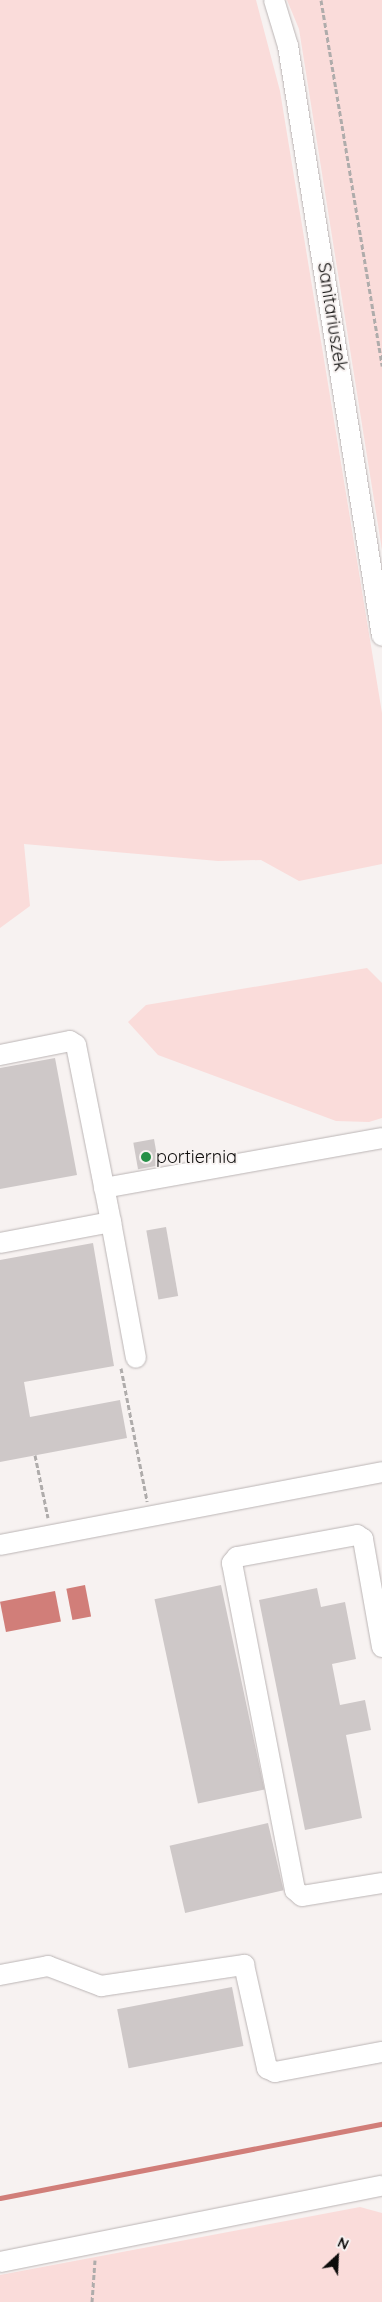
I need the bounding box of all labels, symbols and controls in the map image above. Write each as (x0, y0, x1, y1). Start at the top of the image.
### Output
street label: Sanitariuszek (313, 261, 351, 373)
place label: portiernia (156, 1146, 237, 1168)
marker: portiernia (140, 1151, 152, 1163)
north arrow (312, 2232, 362, 2282)
text: N (335, 2233, 352, 2254)

